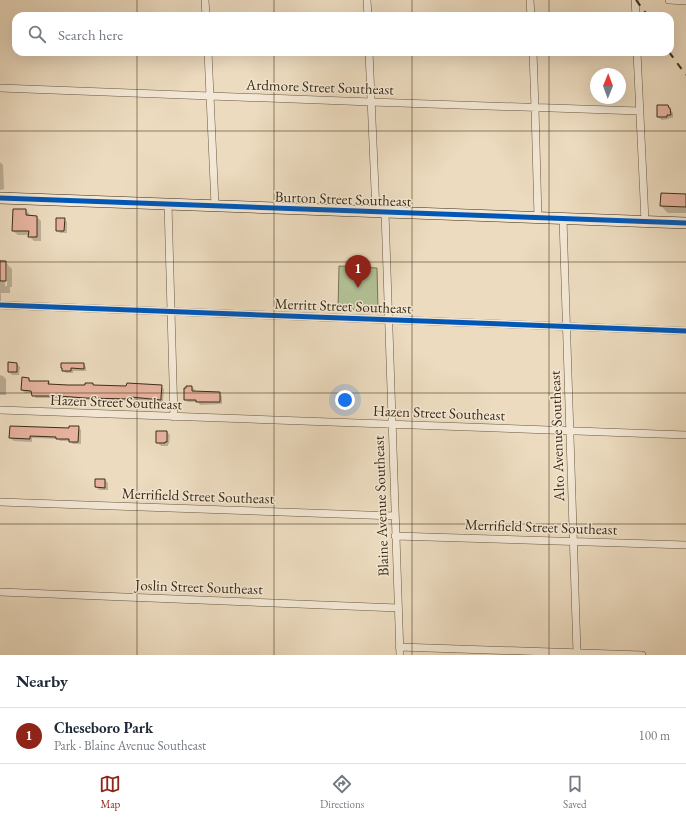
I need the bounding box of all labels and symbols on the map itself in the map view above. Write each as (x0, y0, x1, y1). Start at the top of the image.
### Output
north arrow (590, 68, 626, 104)
street label: Ardmore Street Southeast (245, 74, 395, 99)
street label: Burton Street Southeast (274, 187, 412, 210)
pin: 1 (345, 255, 371, 288)
street label: Merritt Street Southeast (274, 294, 412, 317)
street label: Alto Avenue Southeast (545, 370, 568, 503)
street label: Hazen Street Southeast (50, 390, 183, 413)
your location (335, 390, 355, 410)
street label: Hazen Street Southeast (373, 401, 506, 424)
street label: Blaine Avenue Southeast (369, 435, 392, 577)
street label: Merrifield Street Southeast (121, 483, 275, 508)
street label: Merrifield Street Southeast (464, 514, 618, 539)
street label: Joslin Street Southeast (133, 575, 263, 598)

